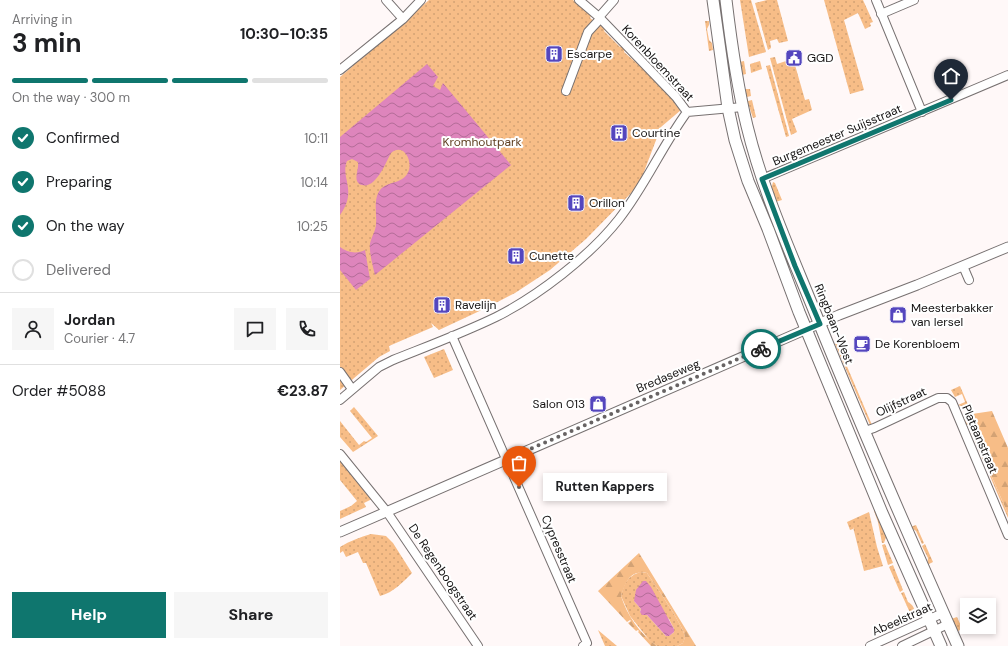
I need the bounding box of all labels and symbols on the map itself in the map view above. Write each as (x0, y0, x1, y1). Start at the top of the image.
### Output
street label: Korenbloemstraat (618, 21, 698, 105)
building icon: Escarpe (544, 44, 564, 64)
place label: Escarpe (567, 46, 612, 62)
public building icon: GGD (784, 48, 804, 68)
place label: GGD (807, 50, 833, 66)
pin (934, 59, 968, 100)
street label: Burgemeester Suijsstraat (770, 100, 904, 170)
building icon: Courtine (609, 123, 629, 143)
place label: Courtine (632, 125, 681, 141)
park label: Kromhoutpark (442, 134, 522, 150)
building icon: Orillon (566, 193, 586, 213)
place label: Orillon (589, 195, 625, 211)
building icon: Cunette (506, 246, 526, 266)
place label: Cunette (529, 248, 574, 264)
street label: Ringbaan-West (811, 281, 858, 367)
building icon: Ravelijn (432, 295, 452, 315)
place label: Ravelijn (455, 297, 497, 313)
place label: Meesterbakker van Iersel (911, 300, 994, 330)
shop icon: Meesterbakker van Iersel (888, 305, 908, 325)
courier (741, 329, 781, 369)
cafe icon: De Korenbloem (852, 334, 872, 354)
place label: De Korenbloem (875, 336, 960, 352)
street label: Bredaseweg (634, 355, 702, 397)
street label: Olijfstraat (873, 383, 929, 421)
shop icon: Salon 013 (588, 394, 608, 414)
place label: Salon 013 (533, 396, 585, 412)
street label: Plataanstraat (958, 402, 1002, 476)
pin (502, 446, 536, 487)
callout: Rutten Kappers (543, 473, 667, 501)
street label: Cypresstraat (538, 513, 581, 586)
street label: De Regenboogstraat (405, 521, 481, 623)
street label: Abeelstraat (869, 599, 935, 639)

